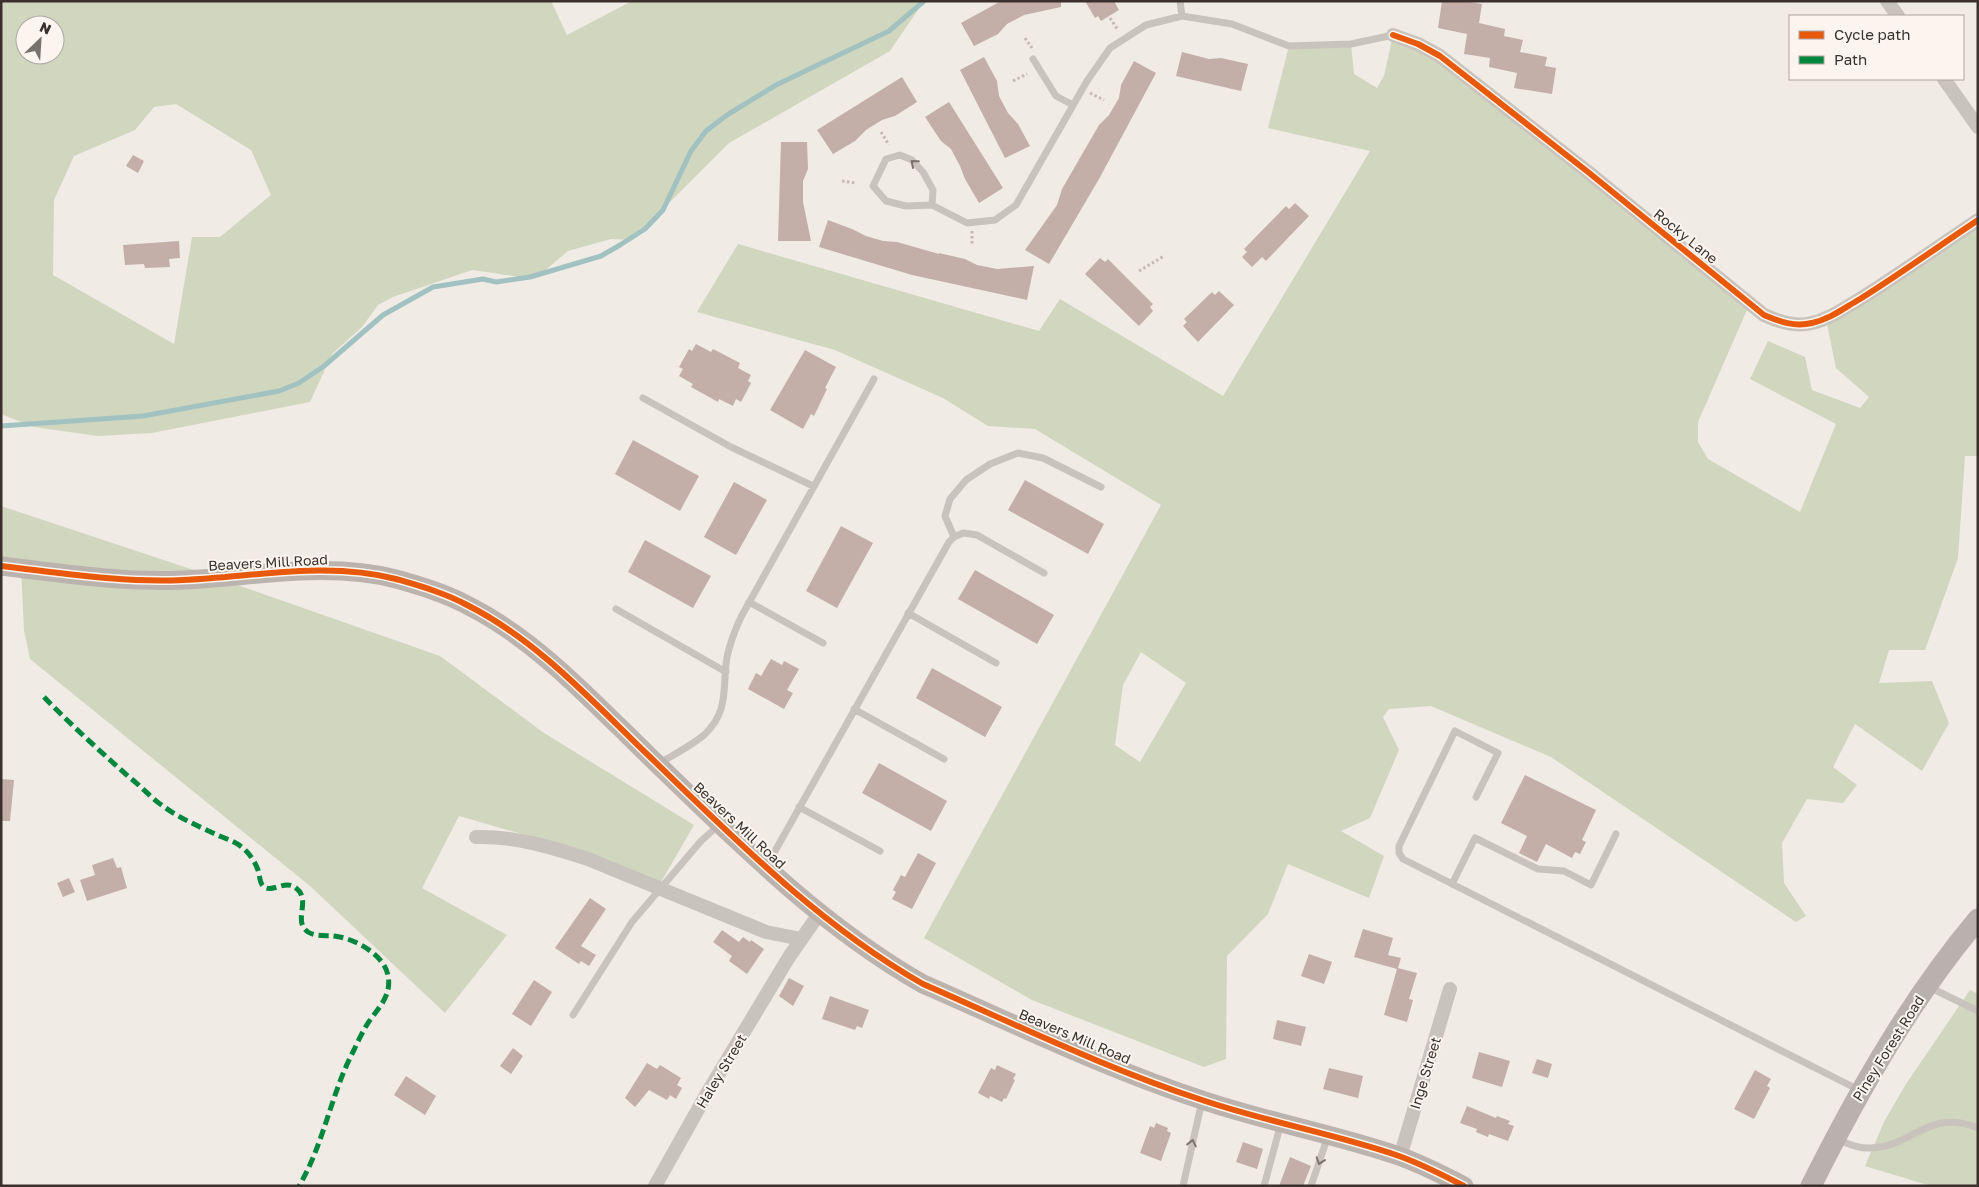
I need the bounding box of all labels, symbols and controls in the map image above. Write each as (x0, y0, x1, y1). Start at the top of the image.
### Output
north arrow (15, 15, 65, 65)
legend (1789, 15, 1964, 80)
text: N (37, 18, 54, 38)
text: Cycle path (1834, 25, 1910, 43)
text: Path (1834, 50, 1867, 68)
one-way arrow (910, 160, 919, 169)
street label: Rocky Lane (1651, 205, 1721, 267)
street label: Beavers Mill Road (208, 550, 328, 574)
street label: Beavers Mill Road (690, 778, 790, 872)
street label: Piney Forest Road (1849, 992, 1927, 1104)
street label: Beavers Mill Road (1017, 1005, 1133, 1067)
street label: Haley Street (692, 1031, 750, 1111)
street label: Inge Street (1406, 1035, 1444, 1111)
one-way arrow (1186, 1139, 1197, 1147)
one-way arrow (1316, 1156, 1326, 1165)

